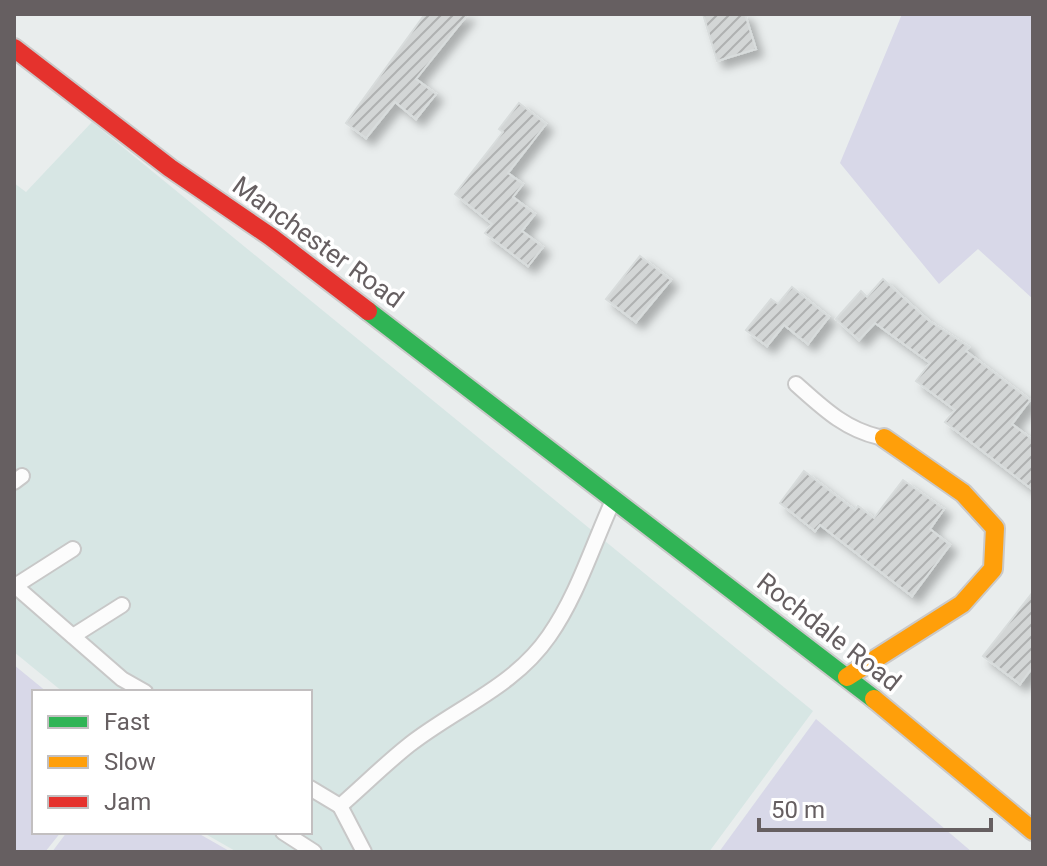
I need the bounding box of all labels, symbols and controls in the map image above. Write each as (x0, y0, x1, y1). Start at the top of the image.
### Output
street label: Manchester Road (227, 170, 409, 314)
street label: Rochdale Road (751, 567, 907, 697)
legend (32, 690, 312, 834)
text: Fast (104, 708, 150, 736)
text: Slow (104, 748, 156, 776)
scale bar (759, 782, 991, 832)
text: Jam (104, 788, 151, 816)
text: 50 m (771, 796, 825, 824)

